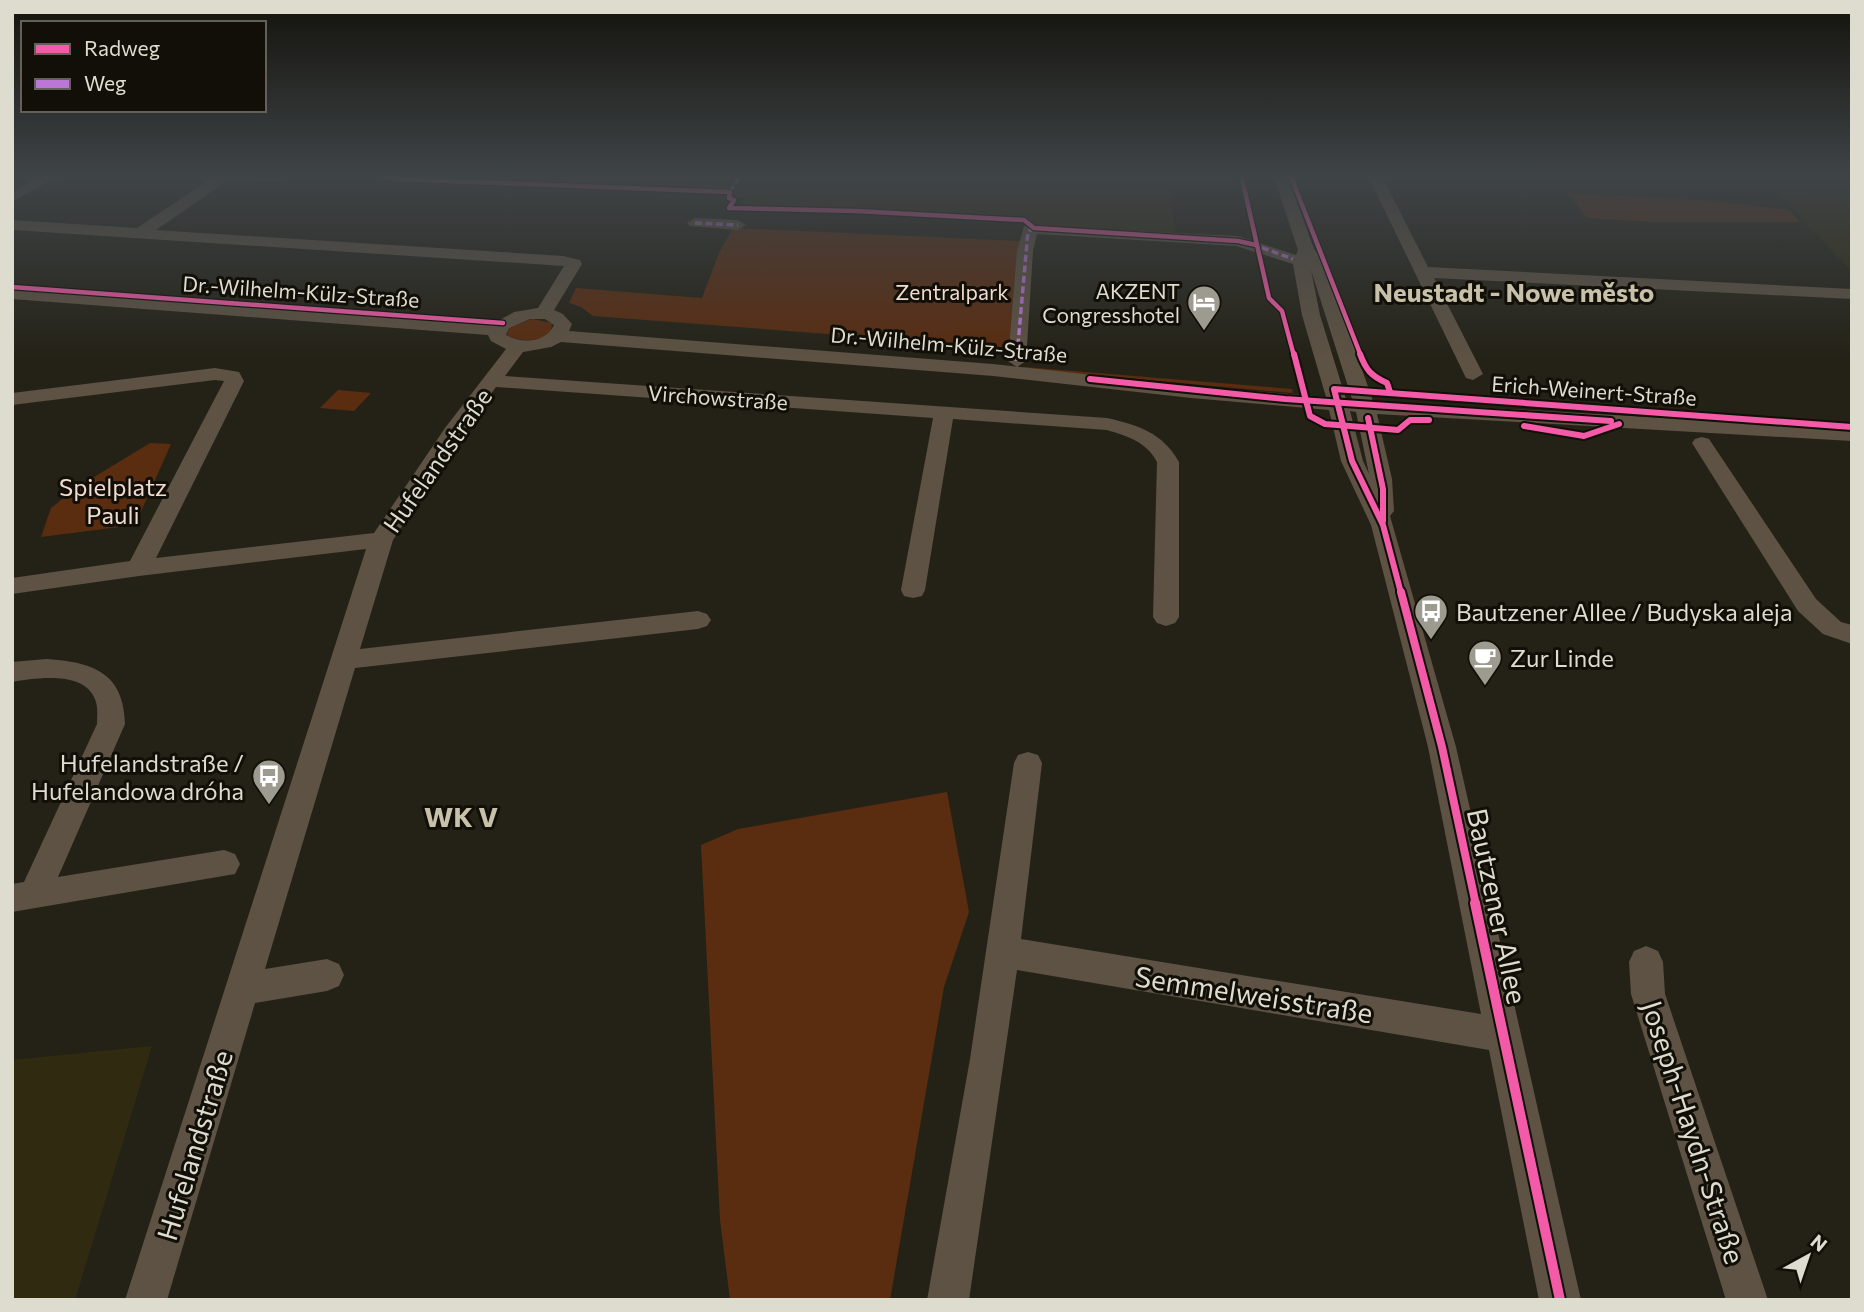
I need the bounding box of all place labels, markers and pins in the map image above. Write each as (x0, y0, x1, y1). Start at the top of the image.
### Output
place label: AKZENT Congresshotel (1042, 278, 1180, 327)
hotel icon: AKZENT Congresshotel (1185, 283, 1223, 332)
bus stop icon: Bautzener Allee / Budyska aleja (1412, 592, 1450, 641)
place label: Bautzener Allee / Budyska aleja (1456, 597, 1793, 626)
cafe icon: Zur Linde (1466, 638, 1504, 687)
place label: Zur Linde (1510, 643, 1614, 672)
place label: Hufelandstraße / Hufelandowa dróha (31, 748, 244, 805)
bus stop icon: Hufelandstraße / Hufelandowa dróha (250, 757, 288, 806)

